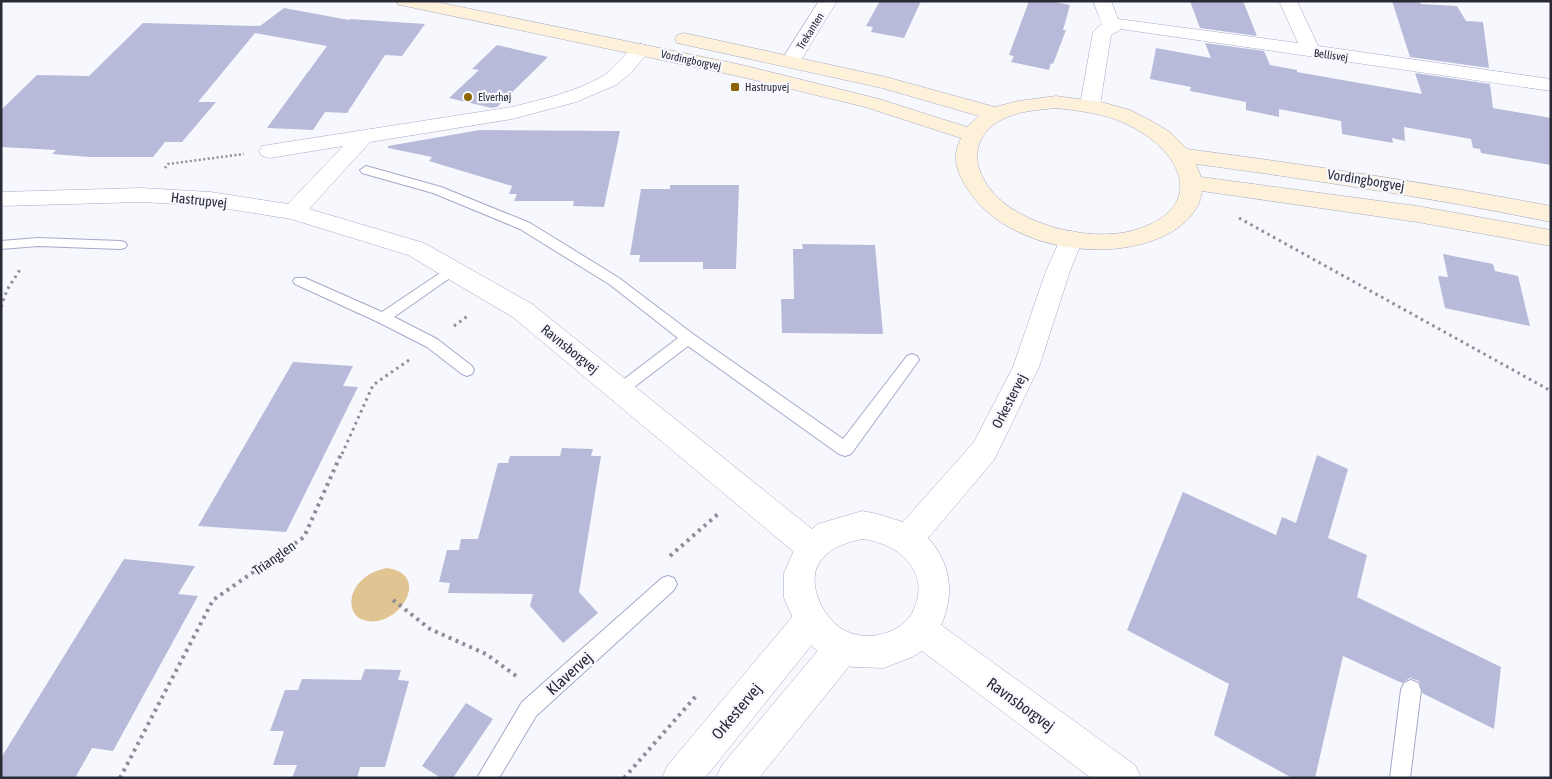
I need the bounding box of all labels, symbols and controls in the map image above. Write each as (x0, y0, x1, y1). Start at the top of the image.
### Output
street label: Trekanten (794, 10, 826, 52)
street label: Bellisvej (1313, 47, 1349, 63)
street label: Vordingborgvej (660, 48, 722, 72)
marker: Hastrupvej (729, 81, 741, 93)
place label: Hastrupvej (745, 81, 789, 93)
marker: Elverhøj (462, 91, 474, 103)
place label: Elverhøj (478, 91, 511, 103)
street label: Vordingborgvej (1326, 166, 1406, 194)
street label: Hastrupvej (170, 189, 228, 211)
street label: Ravnsborgvej (538, 321, 602, 377)
street label: Orkestervej (988, 371, 1030, 431)
street label: Trianglen (249, 537, 299, 579)
street label: Klavervej (542, 648, 596, 699)
street label: Ravnsborgvej (983, 673, 1058, 735)
street label: Orkestervej (707, 679, 765, 743)

